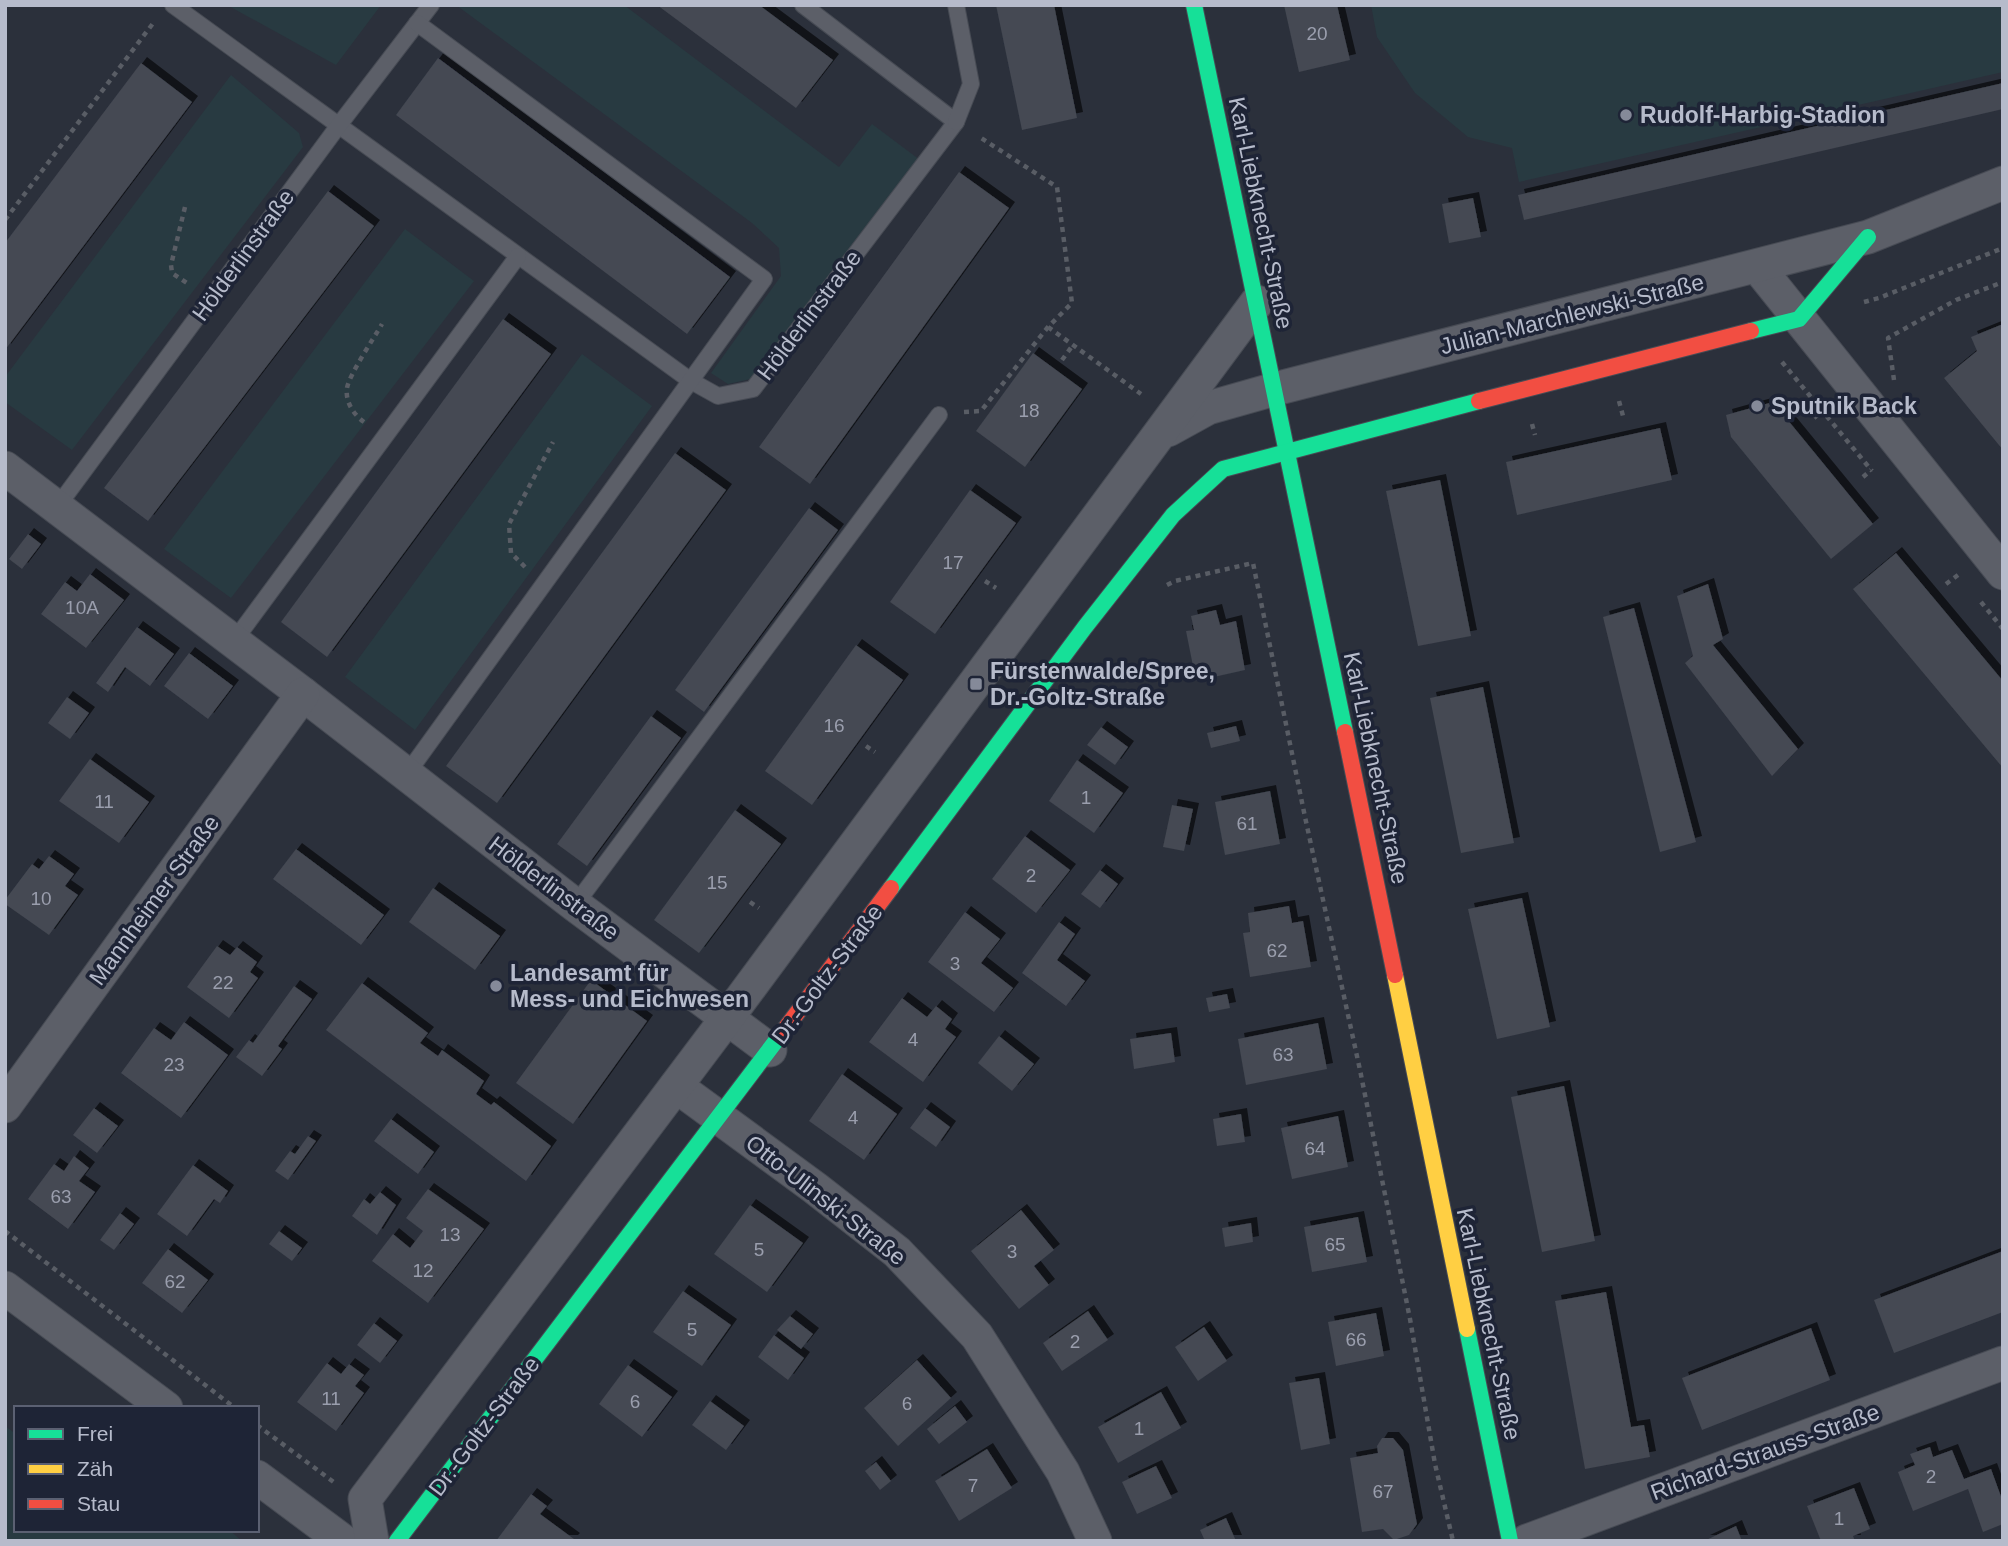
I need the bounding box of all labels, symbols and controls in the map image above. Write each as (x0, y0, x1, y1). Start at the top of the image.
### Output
house number: 20 (1306, 23, 1328, 44)
street label: Karl-Liebknecht-Straße (1224, 95, 1298, 331)
place label: Rudolf-Harbig-Stadion (1640, 102, 1885, 128)
marker: Rudolf-Harbig-Stadion (1618, 107, 1634, 123)
street label: Hölderlinstraße (187, 184, 299, 326)
street label: Hölderlinstraße (752, 245, 866, 385)
street label: Julian-Marchlewski-Straße (1437, 269, 1707, 359)
place label: Sputnik Back (1771, 393, 1917, 419)
marker: Sputnik Back (1749, 398, 1765, 414)
house number: 18 (1018, 400, 1040, 421)
house number: 17 (942, 552, 964, 573)
house number: 10A (65, 597, 99, 618)
street label: Karl-Liebknecht-Straße (1339, 650, 1413, 886)
place label: Fürstenwalde/Spree, Dr.-Goltz-Straße (990, 658, 1215, 710)
marker: Fürstenwalde/Spree, Dr.-Goltz-Straße (968, 676, 984, 692)
house number: 16 (823, 715, 845, 736)
house number: 1 (1081, 787, 1091, 808)
house number: 11 (94, 791, 114, 812)
street label: Mannheimer Straße (84, 810, 224, 990)
house number: 61 (1236, 813, 1258, 834)
street label: Hölderlinstraße (484, 831, 624, 945)
house number: 2 (1026, 865, 1036, 886)
house number: 15 (706, 872, 728, 893)
house number: 10 (30, 888, 52, 909)
street label: Dr.-Goltz-Straße (766, 899, 888, 1049)
house number: 62 (1266, 940, 1288, 961)
house number: 3 (950, 953, 960, 974)
place label: Landesamt für Mess- und Eichwesen (510, 960, 749, 1012)
house number: 22 (212, 972, 234, 993)
marker: Landesamt für Mess- und Eichwesen (488, 978, 504, 994)
house number: 4 (908, 1029, 919, 1050)
house number: 63 (1272, 1044, 1294, 1065)
house number: 23 (163, 1054, 185, 1075)
house number: 4 (848, 1107, 859, 1128)
street label: Otto-Ulinski-Straße (741, 1130, 911, 1270)
house number: 64 (1304, 1138, 1326, 1159)
house number: 63 (50, 1186, 72, 1207)
street label: Karl-Liebknecht-Straße (1452, 1206, 1526, 1442)
house number: 13 (439, 1224, 461, 1245)
house number: 65 (1324, 1234, 1346, 1255)
house number: 5 (754, 1239, 764, 1260)
house number: 3 (1007, 1241, 1017, 1262)
house number: 12 (412, 1260, 434, 1281)
house number: 62 (164, 1271, 186, 1292)
house number: 5 (687, 1319, 697, 1340)
house number: 66 (1345, 1329, 1367, 1350)
house number: 2 (1070, 1331, 1080, 1352)
street label: Dr.-Goltz-Straße (423, 1351, 545, 1501)
house number: 11 (321, 1388, 341, 1409)
house number: 6 (630, 1391, 640, 1412)
house number: 6 (902, 1393, 912, 1414)
street label: Richard-Strauss-Straße (1647, 1398, 1883, 1506)
legend (14, 1406, 259, 1532)
house number: 1 (1134, 1418, 1144, 1439)
text: Frei (77, 1422, 113, 1445)
text: Zäh (77, 1457, 113, 1480)
house number: 2 (1926, 1466, 1936, 1487)
house number: 7 (968, 1475, 978, 1496)
house number: 67 (1372, 1481, 1394, 1502)
text: Stau (77, 1492, 120, 1515)
house number: 1 (1834, 1508, 1844, 1529)

